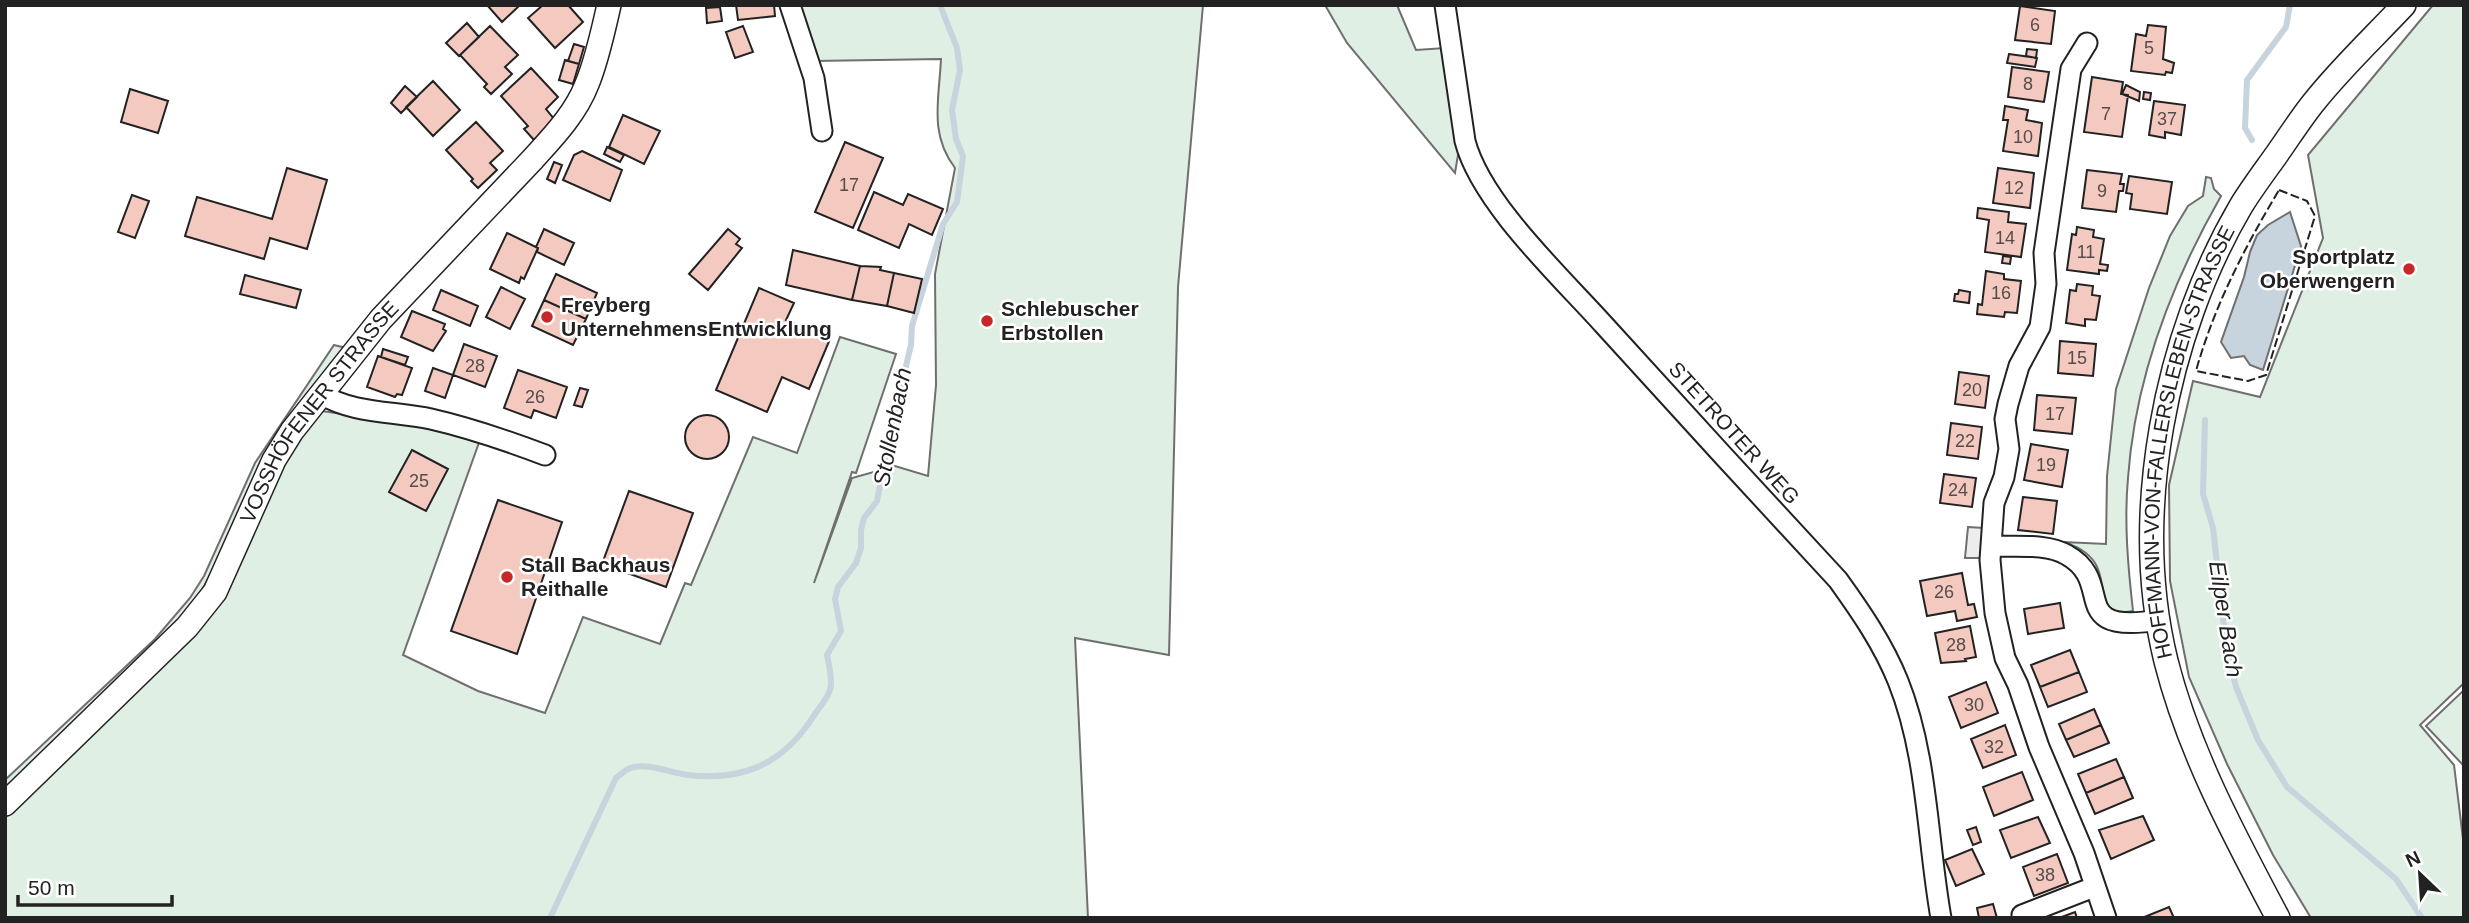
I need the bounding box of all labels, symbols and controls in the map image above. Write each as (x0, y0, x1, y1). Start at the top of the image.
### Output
house number: 6 (2030, 15, 2040, 35)
house number: 5 (2144, 38, 2154, 58)
house number: 8 (2023, 74, 2033, 94)
house number: 7 (2101, 104, 2111, 124)
house number: 37 (2157, 109, 2177, 129)
house number: 10 (2013, 127, 2033, 147)
house number: 17 (839, 175, 859, 195)
house number: 12 (2004, 178, 2024, 198)
house number: 9 (2097, 181, 2107, 201)
street label: HOFFMANN-VON-FALLERSLEBEN-STRASSE (2140, 222, 2239, 661)
house number: 14 (1995, 228, 2015, 248)
house number: 11 (2077, 242, 2095, 262)
place label: Sportplatz Oberwengern (2260, 245, 2395, 292)
marker: Sportplatz Oberwengern (2401, 261, 2417, 277)
house number: 16 (1991, 283, 2011, 303)
place label: Freyberg UnternehmensEntwicklung (561, 293, 832, 340)
street label: VOSSHÖFENER STRASSE (235, 296, 403, 526)
place label: Schlebuscher Erbstollen (1001, 297, 1139, 344)
marker: Freyberg UnternehmensEntwicklung (539, 309, 555, 325)
marker: Schlebuscher Erbstollen (979, 313, 995, 329)
house number: 15 (2067, 348, 2087, 368)
house number: 28 (465, 356, 485, 376)
street label: STETROTER WEG (1665, 357, 1804, 508)
water label: Stollenbach (868, 366, 916, 488)
house number: 20 (1962, 380, 1982, 400)
house number: 26 (525, 387, 545, 407)
house number: 17 (2045, 404, 2065, 424)
house number: 22 (1955, 431, 1975, 451)
house number: 19 (2036, 455, 2056, 475)
house number: 25 (409, 471, 429, 491)
house number: 24 (1948, 480, 1968, 500)
place label: Stall Backhaus Reithalle (521, 553, 670, 600)
water label: Eilper Bach (2204, 559, 2248, 679)
marker: Stall Backhaus Reithalle (499, 569, 515, 585)
house number: 26 (1934, 582, 1954, 602)
house number: 28 (1946, 635, 1966, 655)
house number: 30 (1964, 695, 1984, 715)
house number: 32 (1984, 737, 2004, 757)
north arrow (2385, 839, 2455, 909)
text: N (2402, 847, 2424, 871)
scale bar (18, 864, 172, 908)
house number: 38 (2035, 865, 2055, 885)
text: 50 m (28, 876, 75, 899)

